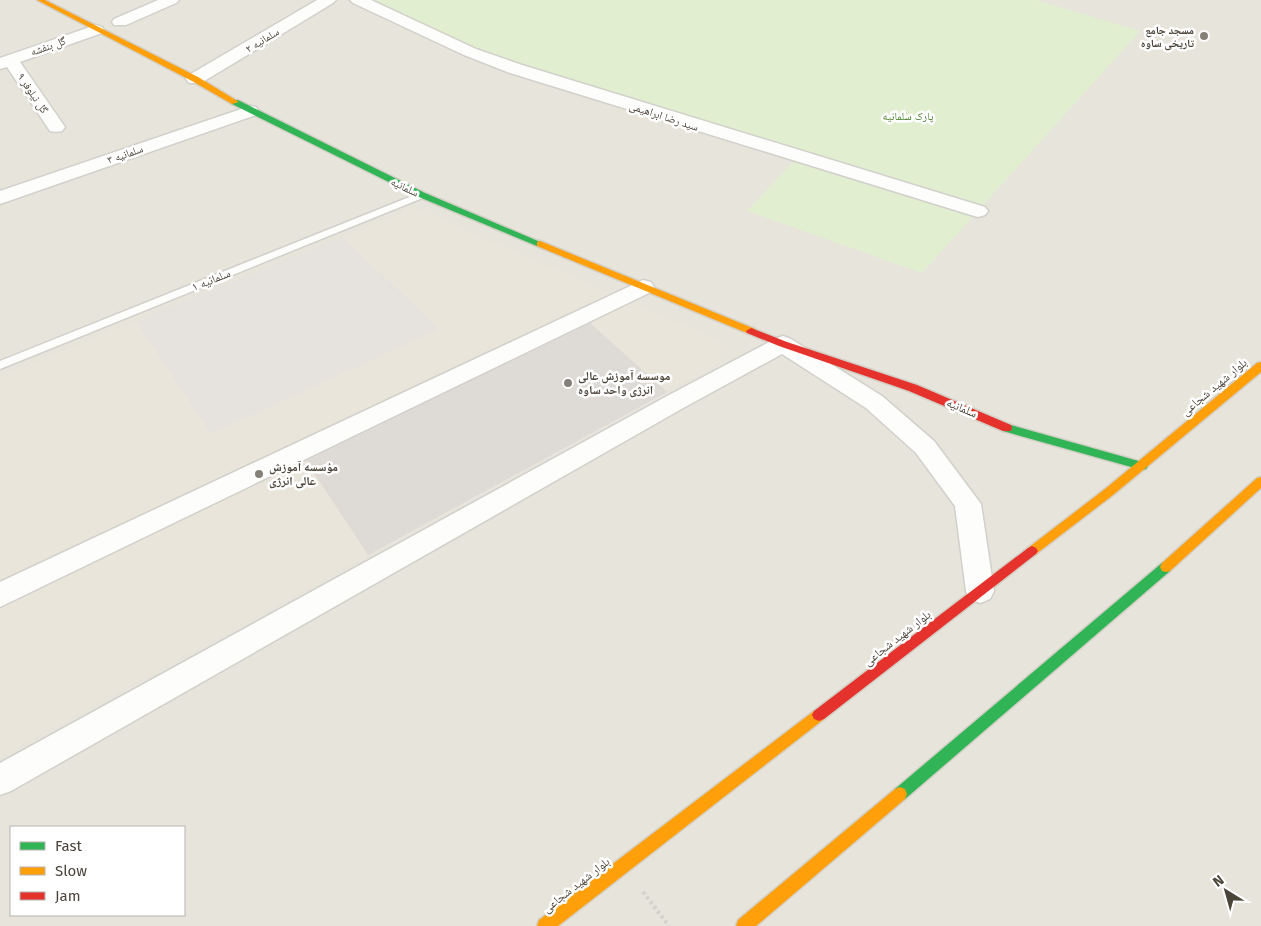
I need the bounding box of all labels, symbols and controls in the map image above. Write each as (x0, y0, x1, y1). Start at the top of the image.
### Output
place label: مسجد جامع تاریخی ساوه (1141, 24, 1194, 51)
street label: سلمانیه ۲ (243, 25, 282, 56)
marker: مسجد جامع تاریخی ساوه (1198, 30, 1210, 42)
street label: گل بنفشه (29, 34, 68, 59)
street label: گل نیلوفر ۹ (14, 71, 51, 116)
street label: سید رضا ابراهیمی (627, 99, 700, 134)
park label: پارک سلمانیه (883, 110, 934, 123)
street label: سلمانیه ۳ (106, 142, 145, 167)
street label: سلمانیه (389, 175, 421, 200)
street label: سلمانیه ۱ (190, 266, 233, 294)
street label: بلوار شهید شجاعی (1178, 355, 1250, 419)
place label: موسسه آموزش عالی انرژی واحد ساوه (578, 369, 671, 398)
marker: موسسه آموزش عالی انرژی واحد ساوه (562, 377, 574, 389)
street label: سلمانیه (945, 395, 979, 421)
place label: مؤسسه آموزش عالی انرژی (269, 460, 338, 489)
marker: مؤسسه آموزش عالی انرژی (253, 468, 265, 480)
street label: بلوار شهید شجاعی (861, 607, 934, 669)
legend (10, 826, 185, 916)
text: Fast (55, 837, 82, 855)
street label: بلوار شهید شجاعی (540, 854, 613, 916)
text: Slow (55, 862, 87, 880)
north arrow (1201, 866, 1251, 916)
text: N (1210, 871, 1227, 891)
text: Jam (55, 887, 81, 905)

